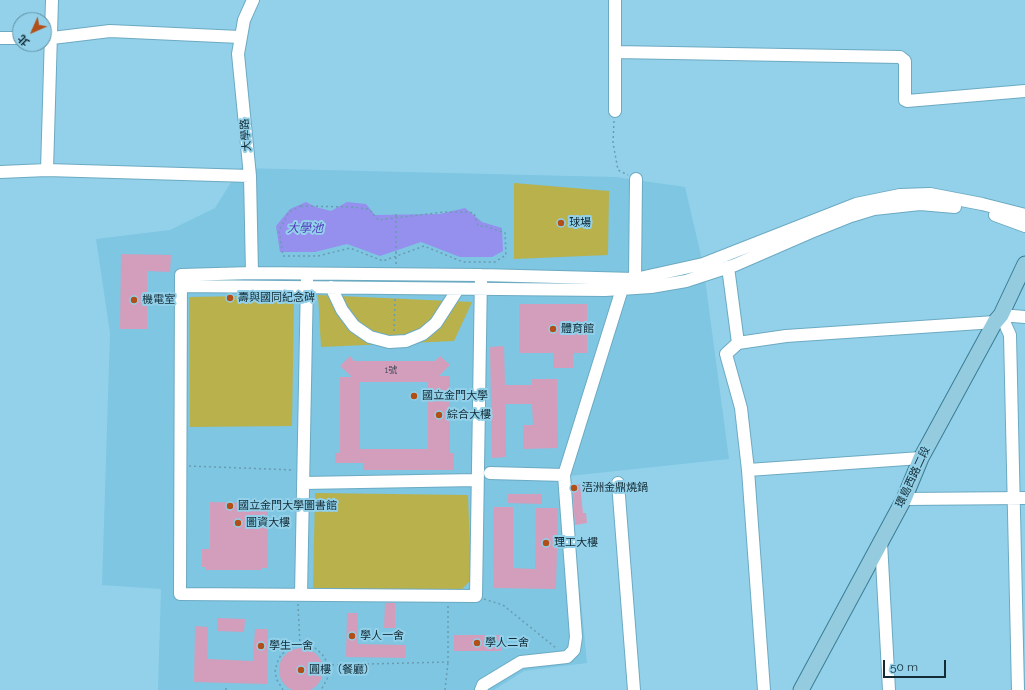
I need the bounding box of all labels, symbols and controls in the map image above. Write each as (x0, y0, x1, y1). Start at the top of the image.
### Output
north arrow (12, 12, 52, 52)
text: 北 (15, 32, 32, 49)
street label: 大學路 (238, 118, 254, 152)
place label: 球場 (569, 216, 591, 230)
marker: 球場 (556, 218, 566, 228)
water label: 大學池 (287, 221, 323, 235)
place label: 壽與國同紀念碑 (238, 291, 315, 305)
place label: 機電室 (142, 293, 175, 307)
marker: 壽與國同紀念碑 (225, 293, 235, 303)
marker: 機電室 (129, 295, 139, 305)
place label: 體育館 (561, 322, 594, 336)
marker: 體育館 (548, 324, 558, 334)
house number: 1號 (385, 365, 397, 375)
place label: 國立金門大學 (422, 389, 488, 403)
marker: 國立金門大學 (409, 391, 419, 401)
place label: 綜合大樓 (447, 408, 491, 422)
marker: 綜合大樓 (434, 410, 444, 420)
street label: 環島西路二段 (893, 444, 933, 510)
place label: 浯洲金鼎燒鍋 (582, 481, 648, 495)
marker: 浯洲金鼎燒鍋 (569, 483, 579, 493)
place label: 國立金門大學圖書館 (238, 499, 337, 513)
marker: 國立金門大學圖書館 (225, 501, 235, 511)
place label: 圖資大樓 (246, 516, 290, 530)
marker: 圖資大樓 (233, 518, 243, 528)
place label: 理工大樓 (554, 536, 598, 550)
marker: 理工大樓 (541, 538, 551, 548)
place label: 學人一舍 (360, 629, 404, 643)
marker: 學人一舍 (347, 631, 357, 641)
place label: 學人二舍 (485, 636, 529, 650)
marker: 學人二舍 (472, 638, 482, 648)
place label: 學生一舍 (269, 639, 313, 653)
marker: 學生一舍 (256, 641, 266, 651)
scale bar (885, 652, 948, 678)
text: 50 m (890, 660, 918, 674)
place label: 圓樓（餐廳） (309, 663, 375, 677)
marker: 圓樓（餐廳） (296, 665, 306, 675)

